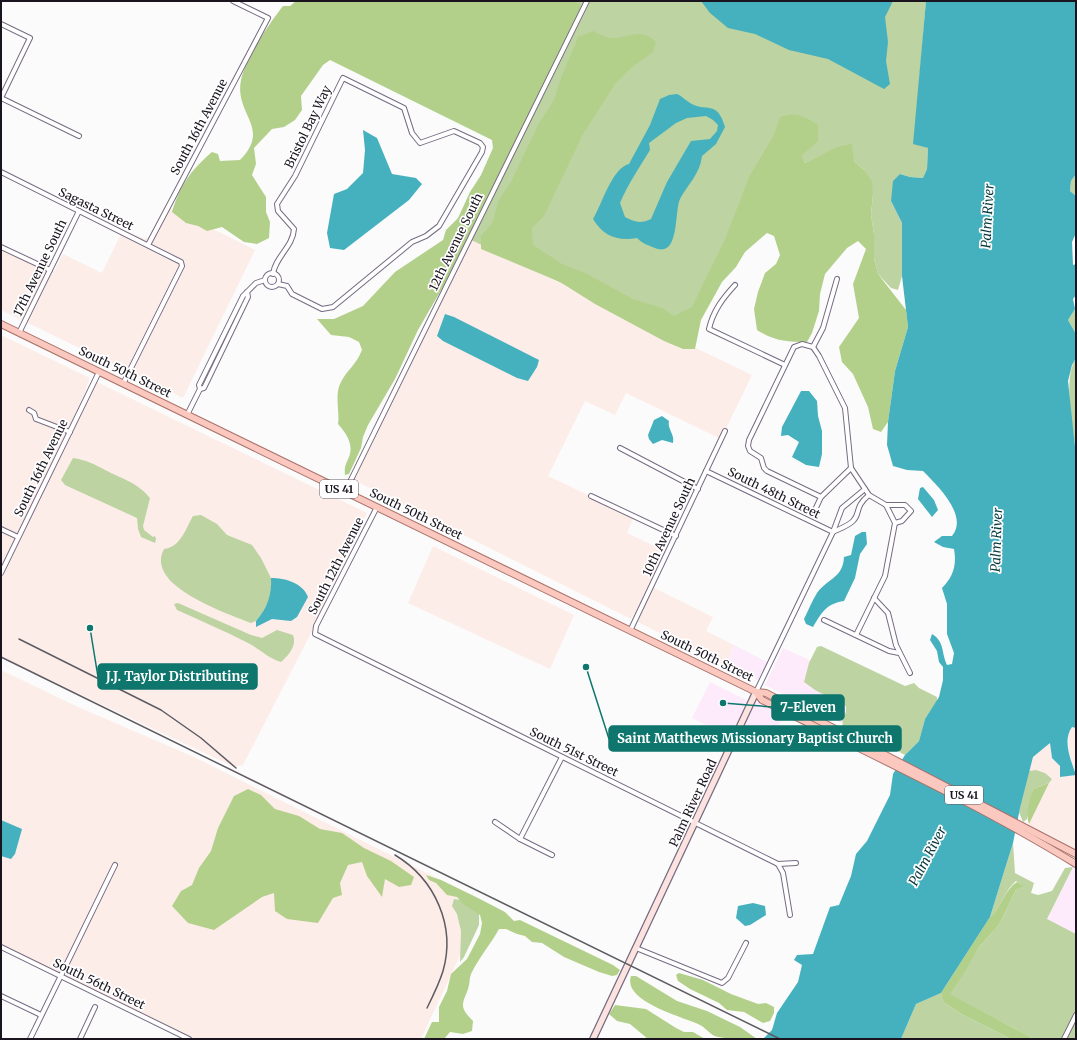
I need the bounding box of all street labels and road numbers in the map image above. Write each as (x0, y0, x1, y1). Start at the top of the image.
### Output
street label: South 16th Avenue (167, 76, 230, 177)
street label: Bristol Bay Way (281, 83, 334, 171)
street label: Sagasta Street (56, 184, 137, 233)
street label: 12th Avenue South (425, 190, 486, 293)
street label: 17th Avenue South (10, 217, 70, 319)
street label: South 50th Street (76, 343, 174, 401)
street label: South 16th Avenue (10, 417, 71, 519)
street label: South 48th Street (725, 464, 823, 522)
street label: 10th Avenue South (639, 475, 698, 579)
road number: US 41 (320, 480, 358, 498)
street label: South 50th Street (367, 485, 465, 543)
street label: South 12th Avenue (305, 515, 366, 617)
street label: South 50th Street (658, 627, 756, 685)
street label: South 51st Street (528, 724, 621, 780)
street label: Palm River Road (666, 757, 719, 849)
road number: US 41 (945, 786, 983, 804)
street label: South 56th Street (51, 955, 148, 1013)

